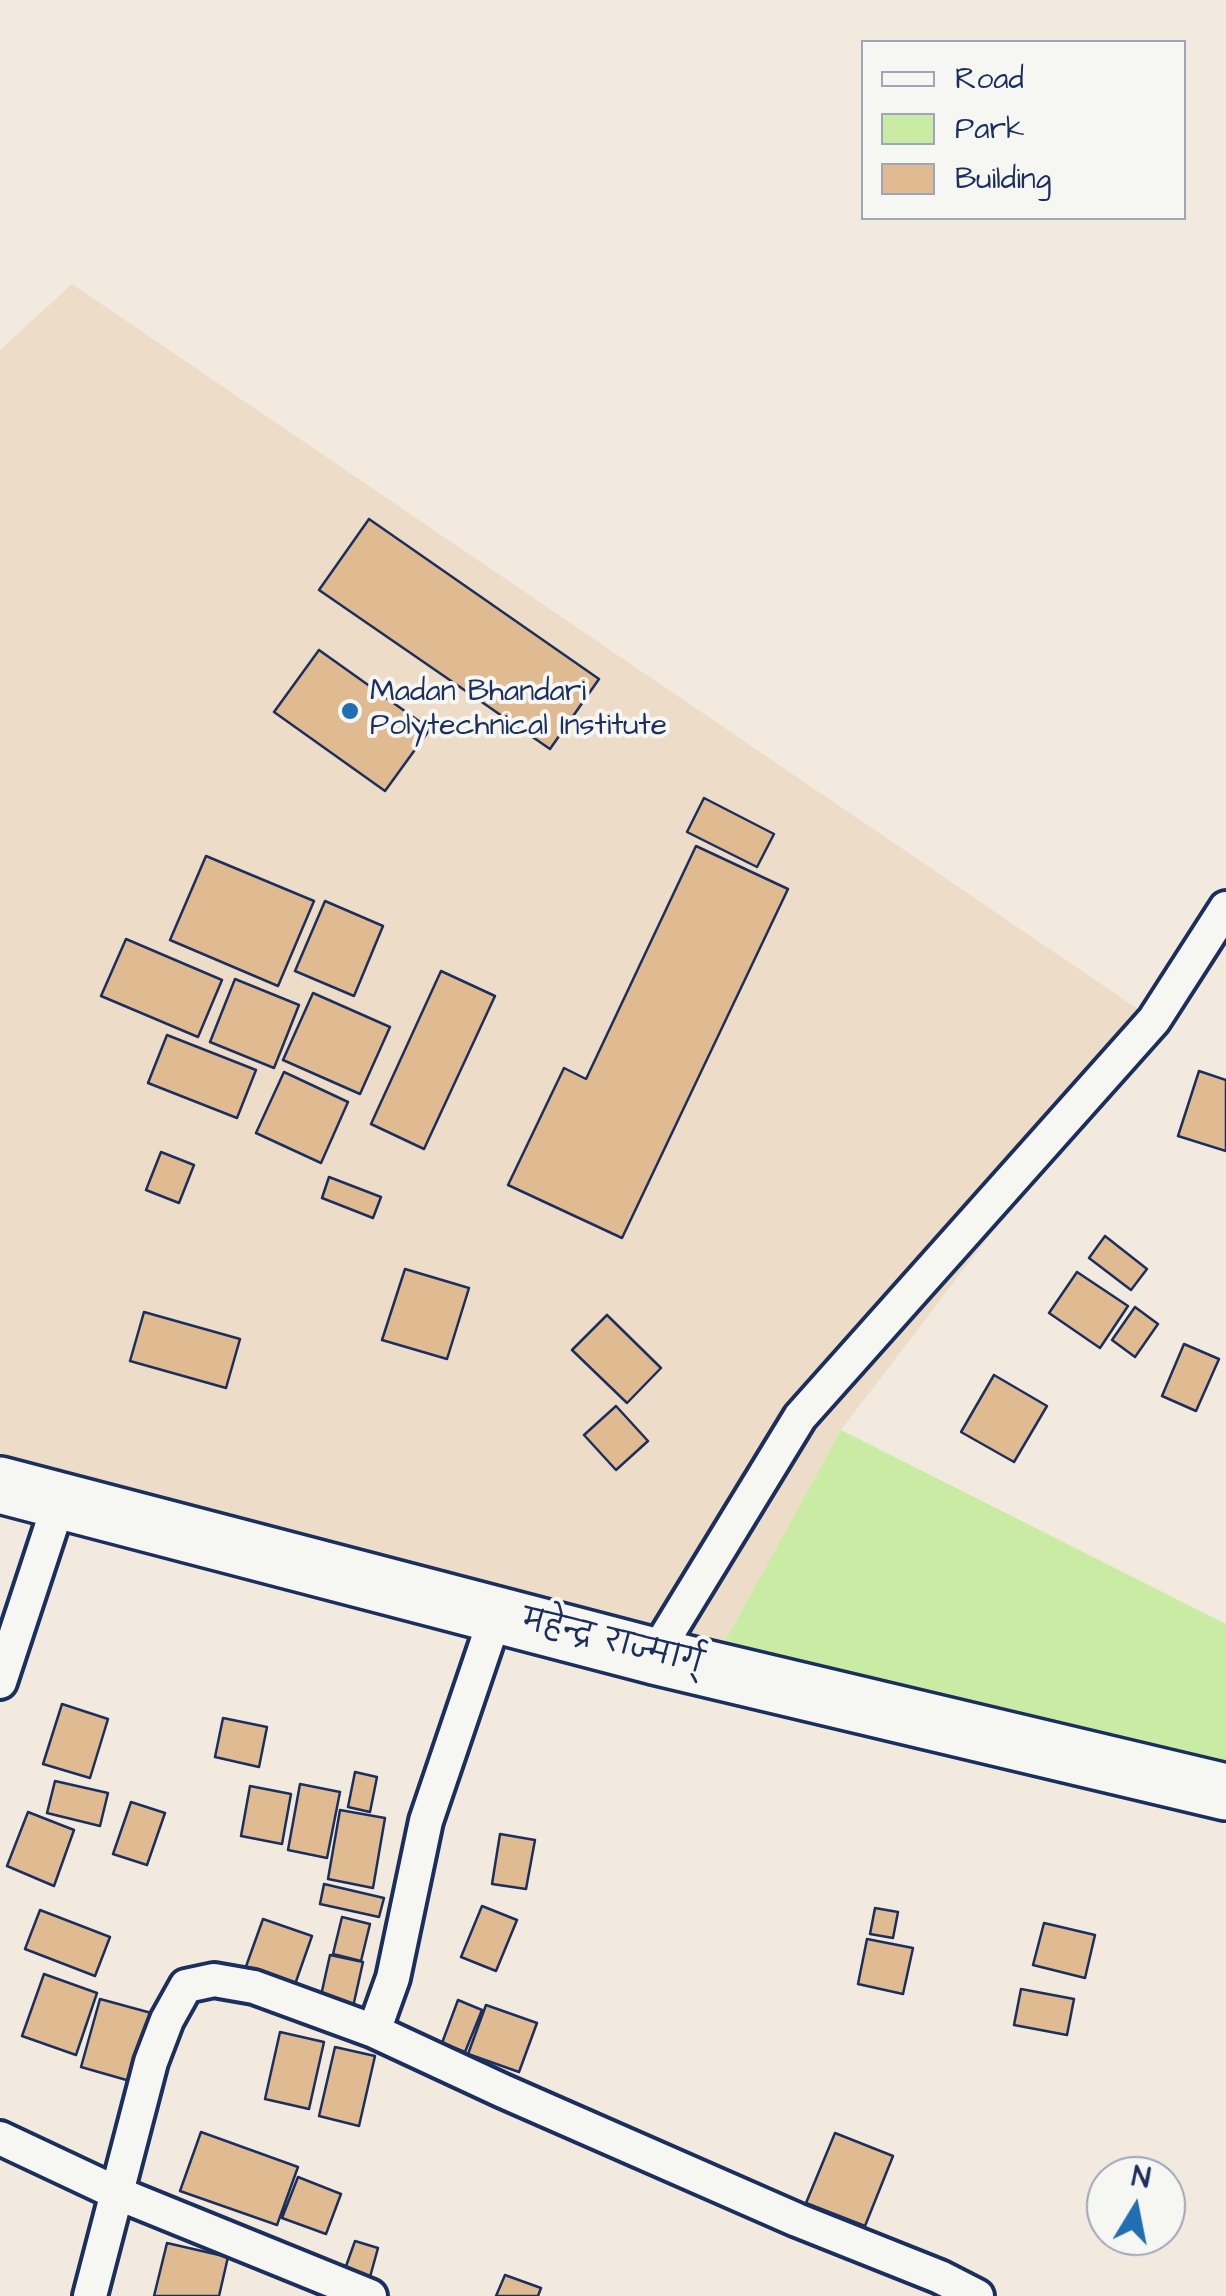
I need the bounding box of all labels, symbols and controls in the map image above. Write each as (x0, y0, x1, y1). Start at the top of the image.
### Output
legend (861, 40, 1186, 220)
text: Road (955, 58, 1024, 100)
text: Park (955, 108, 1024, 150)
text: Building (955, 158, 1051, 200)
place label: Madan Bhandari Polytechnical Institute (370, 676, 667, 746)
marker: Madan Bhandari Polytechnical Institute (339, 700, 361, 722)
street label: महेन्द्र राज्मार्ग् (518, 1604, 706, 1684)
north arrow (1086, 2156, 1186, 2256)
text: N (1129, 2157, 1153, 2199)

